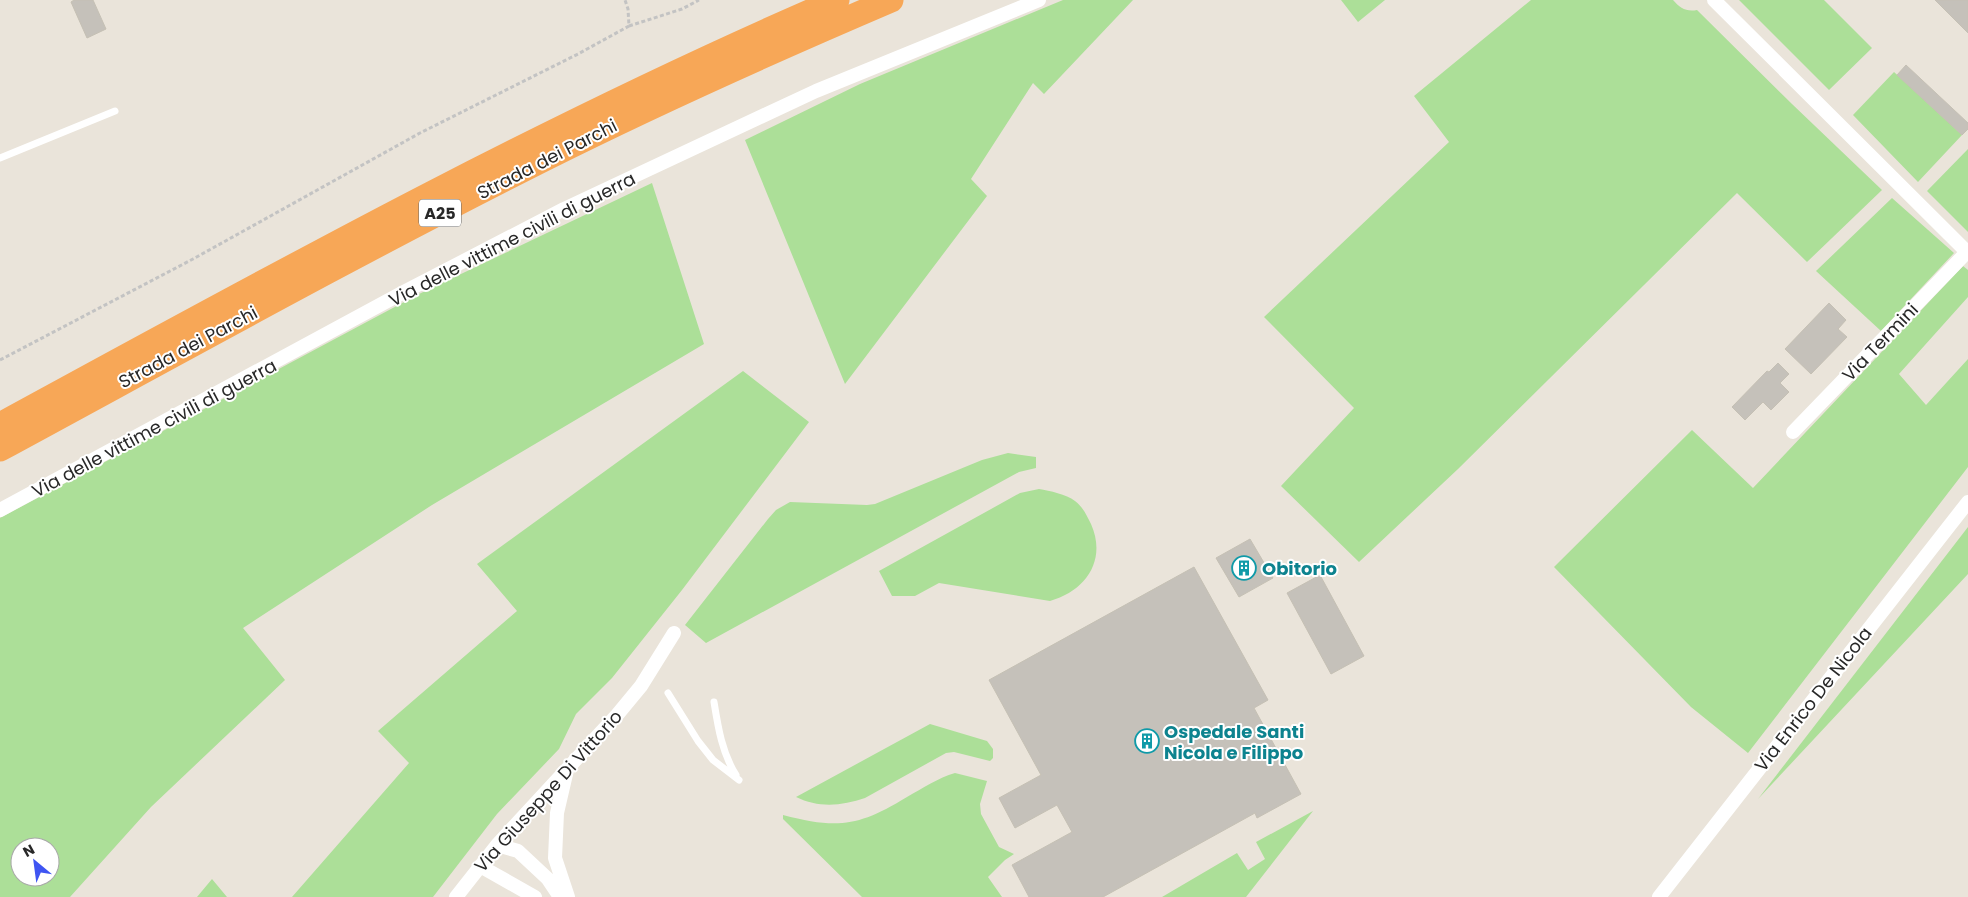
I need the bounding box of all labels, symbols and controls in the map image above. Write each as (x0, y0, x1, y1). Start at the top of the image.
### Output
street label: Strada dei Parchi (473, 113, 621, 205)
street label: Via delle vittime civili di guerra (384, 166, 640, 312)
road number: A25 (419, 200, 461, 227)
street label: Via Termini (1836, 297, 1924, 387)
street label: Strada dei Parchi (114, 300, 262, 394)
street label: Via delle vittime civili di guerra (27, 353, 281, 503)
building icon: Obitorio (1231, 555, 1257, 581)
place label: Obitorio (1262, 556, 1337, 581)
street label: Via Enrico De Nicola (1748, 621, 1878, 777)
street label: Via Giuseppe Di Vittorio (468, 705, 628, 877)
place label: Ospedale Santi Nicola e Filippo (1164, 719, 1304, 765)
building icon: Ospedale Santi Nicola e Filippo (1134, 728, 1160, 754)
north arrow (10, 837, 60, 887)
text: N (19, 839, 38, 862)

